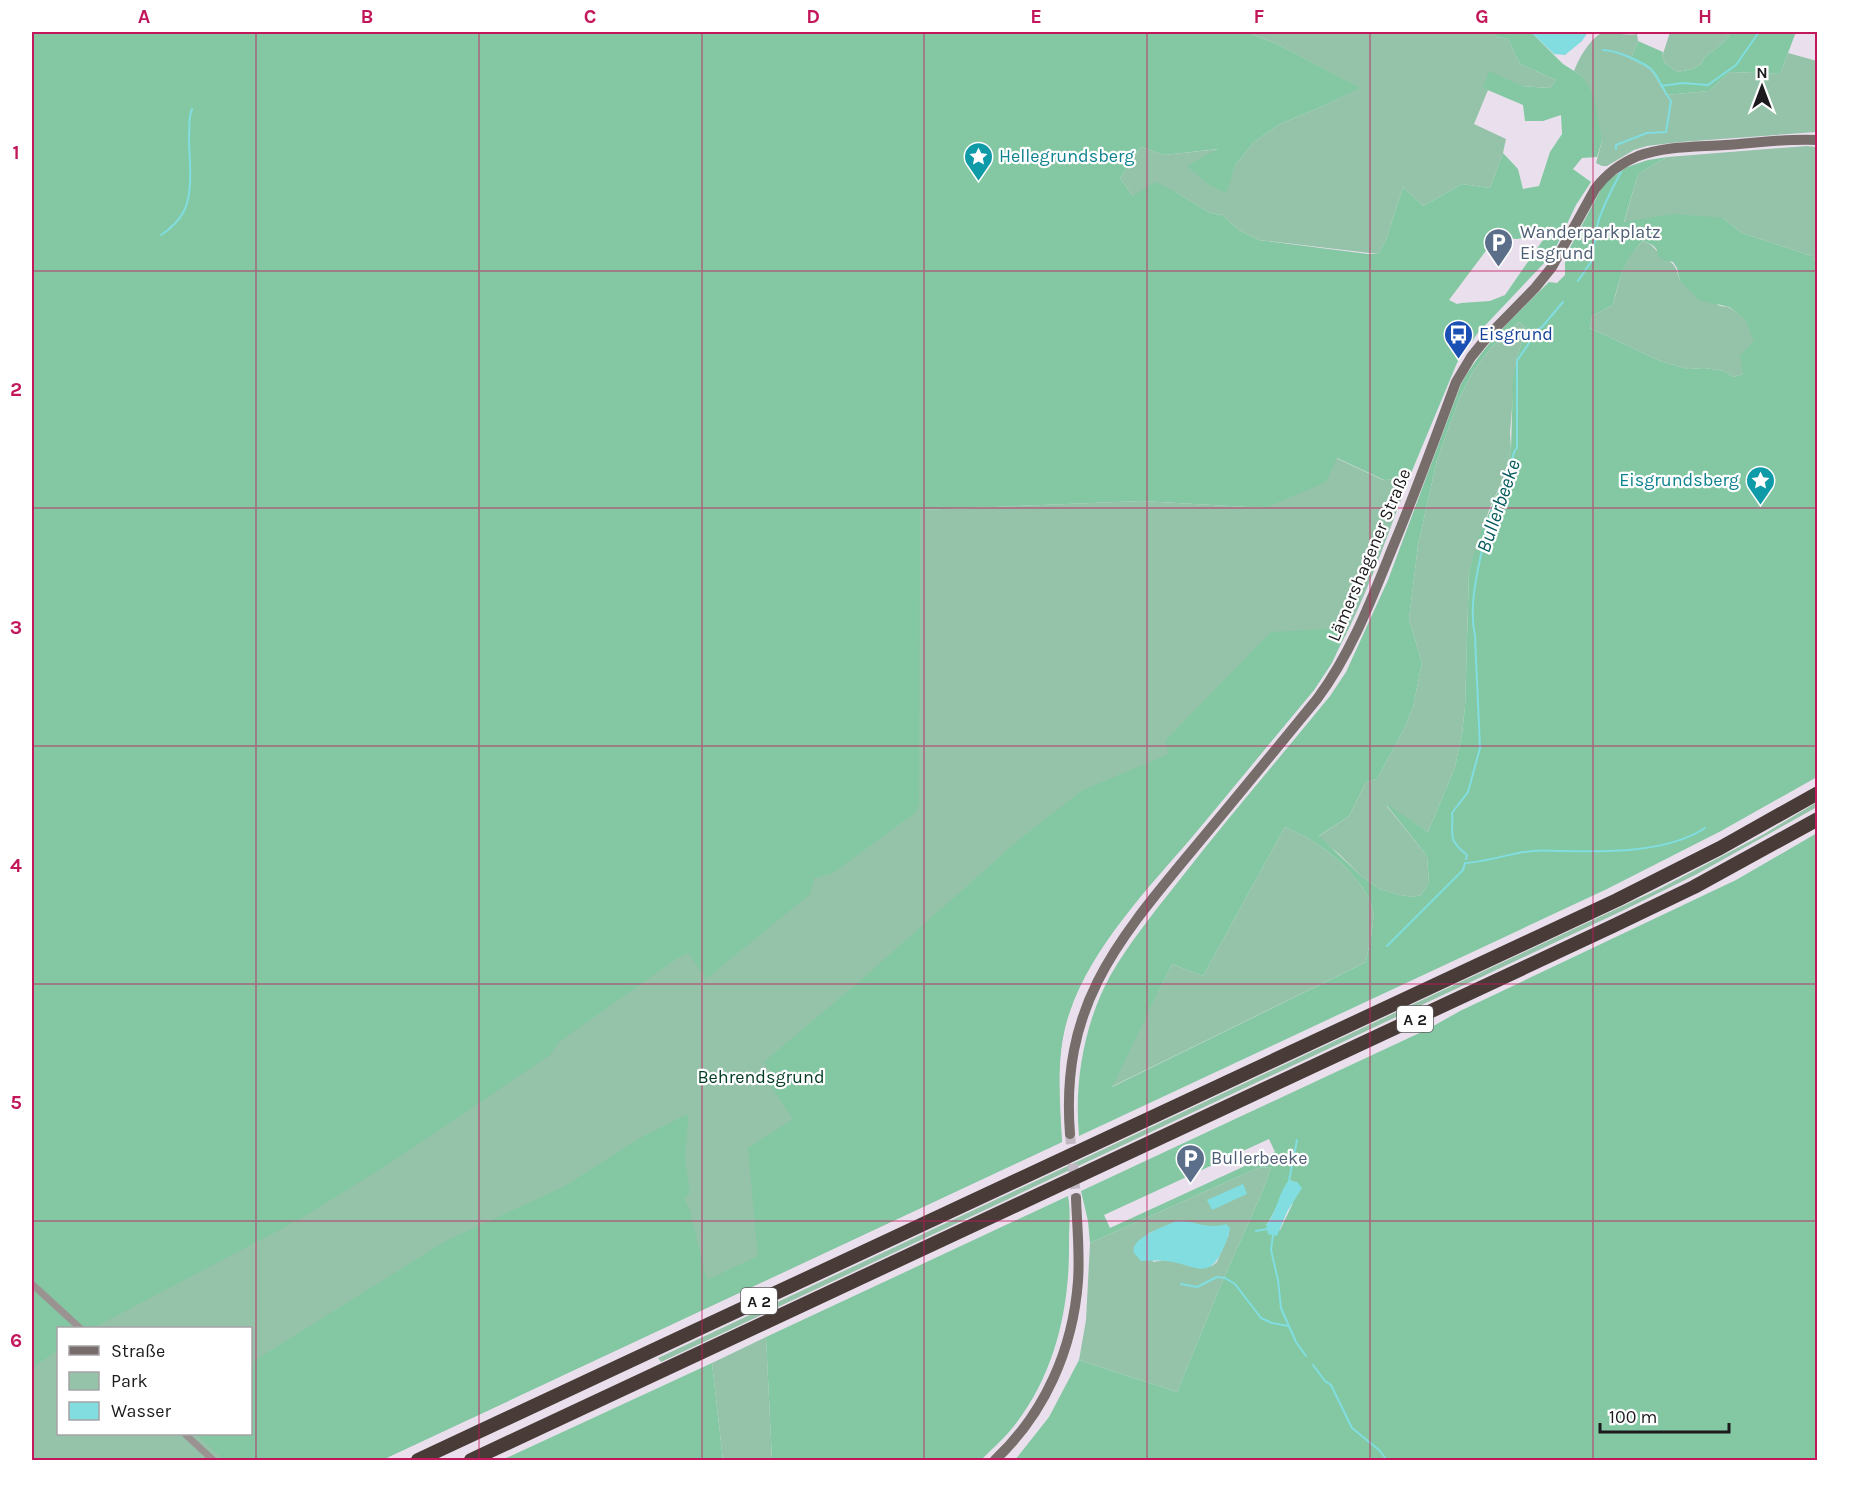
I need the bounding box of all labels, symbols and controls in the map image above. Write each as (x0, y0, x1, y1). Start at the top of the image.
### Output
text: A (138, 5, 151, 28)
text: B (361, 5, 373, 28)
text: C (584, 5, 596, 28)
text: D (806, 5, 820, 28)
text: E (1030, 5, 1042, 28)
text: F (1254, 5, 1265, 28)
text: G (1475, 5, 1489, 28)
text: H (1698, 5, 1712, 28)
north arrow (1732, 57, 1792, 117)
text: N (1756, 63, 1768, 82)
place icon: Hellegrundsberg (962, 140, 994, 182)
text: 1 (12, 141, 20, 164)
place label: Hellegrundsberg (999, 145, 1134, 167)
place label: Wanderparkplatz Eisgrund (1520, 221, 1661, 264)
parking icon: Wanderparkplatz Eisgrund (1483, 226, 1515, 268)
bus stop icon: Eisgrund (1442, 318, 1474, 360)
place label: Eisgrund (1479, 323, 1553, 345)
text: 2 (10, 378, 22, 401)
water label: Bullerbeeke (1472, 457, 1525, 556)
place icon: Eisgrundsberg (1744, 464, 1776, 506)
street label: Lämershagener Straße (1323, 465, 1415, 645)
place label: Eisgrundsberg (1619, 469, 1739, 491)
text: 3 (10, 616, 22, 639)
text: 4 (10, 854, 22, 877)
road number: A 2 (1397, 1006, 1433, 1032)
park label: Behrendsgrund (697, 1066, 825, 1088)
text: 5 (10, 1091, 22, 1114)
parking icon: Bullerbeeke (1174, 1142, 1206, 1184)
place label: Bullerbeeke (1211, 1147, 1307, 1169)
road number: A 2 (741, 1288, 777, 1314)
legend (57, 1327, 252, 1435)
text: 6 (10, 1329, 22, 1352)
text: Straße (111, 1340, 165, 1362)
text: Park (111, 1370, 148, 1392)
scale bar (1600, 1396, 1729, 1434)
text: Wasser (111, 1400, 172, 1422)
text: 100 m (1609, 1406, 1657, 1428)

